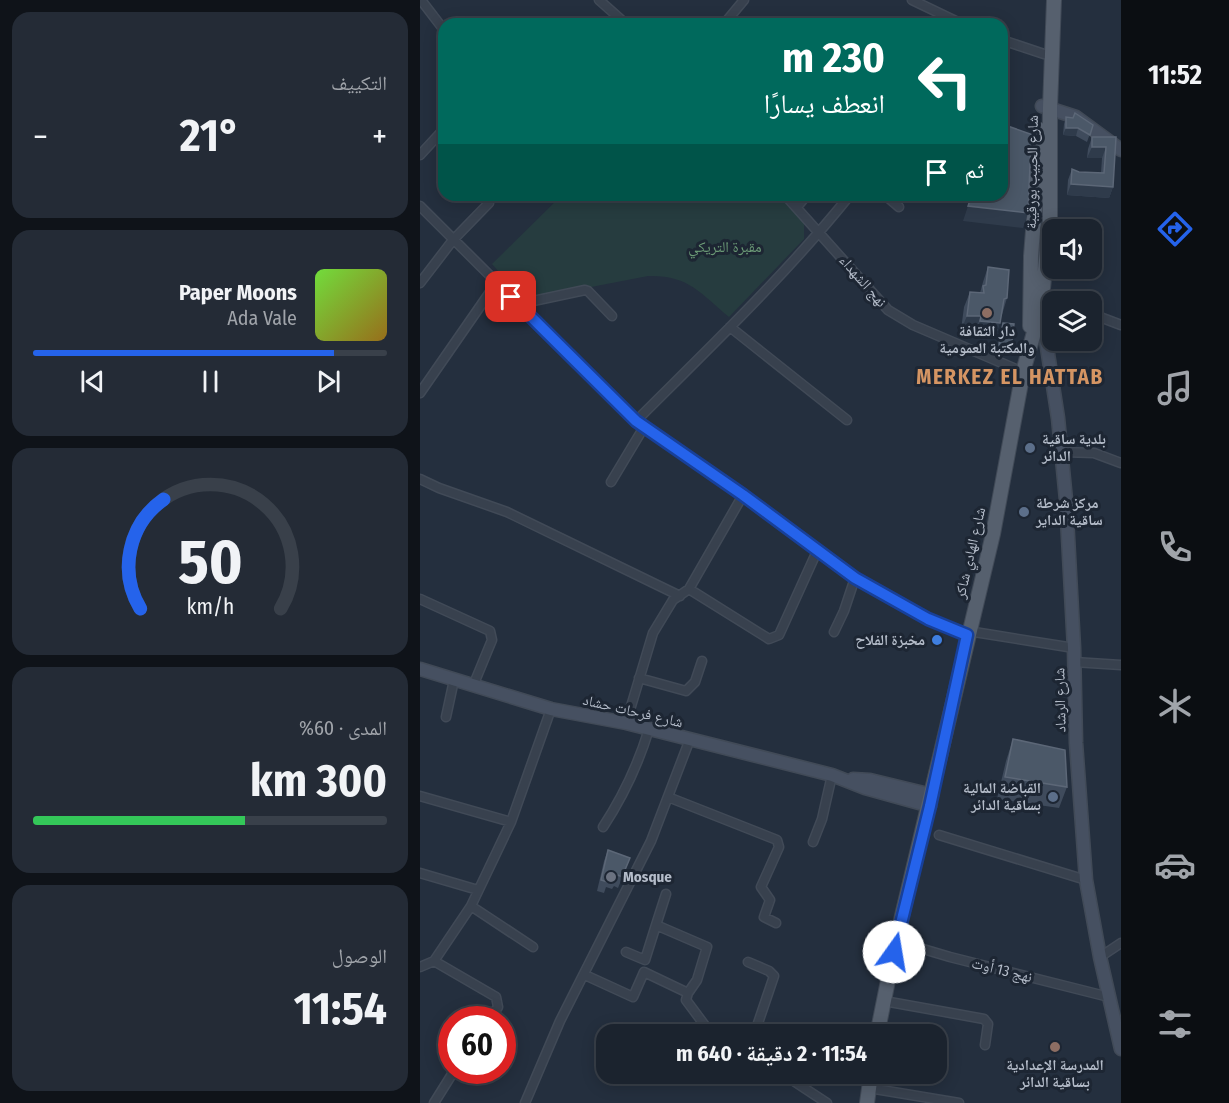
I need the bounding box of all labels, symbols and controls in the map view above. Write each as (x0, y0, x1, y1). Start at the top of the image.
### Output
text: 230 m (782, 33, 885, 83)
icon: left (906, 42, 984, 120)
text: 11:52 (1148, 59, 1202, 91)
text: التكييف (331, 71, 387, 95)
text: انعطف يسارًا (764, 88, 885, 120)
text: 21° (180, 109, 240, 163)
street label: شارع الحبيب بورقيبة (1022, 115, 1043, 229)
text: − (33, 117, 48, 157)
text: + (372, 117, 387, 157)
icon: arrive (920, 156, 953, 189)
text: ثم (965, 157, 984, 184)
icon: directions (1154, 208, 1196, 250)
map controls (1042, 219, 1102, 351)
button: sound (1042, 219, 1102, 279)
park label: مقبرة التريكي (688, 238, 762, 259)
street label: نهج الشهداء (835, 251, 890, 311)
pin (485, 271, 536, 322)
text: Paper Moons (179, 279, 297, 306)
icon: arrive (494, 280, 527, 313)
button: layers (1042, 291, 1102, 351)
text: Ada Vale (227, 306, 297, 330)
marker: دار الثقافة والمكتبة العمومية (980, 306, 994, 320)
place label: دار الثقافة والمكتبة العمومية (939, 322, 1035, 357)
district label: MERKEZ EL HATTAB (916, 364, 1104, 390)
icon: previous (76, 365, 109, 398)
icon: pause (194, 365, 227, 398)
icon: next (312, 365, 345, 398)
icon: music (1154, 367, 1196, 409)
place label: بلدية ساقية الدائر (1041, 430, 1106, 465)
marker: بلدية ساقية الدائر (1023, 441, 1037, 455)
place label: مركز شرطة ساقية الداير (1035, 494, 1103, 529)
street label: شارع الهادي شاكر (951, 505, 992, 602)
marker: مركز شرطة ساقية الداير (1017, 505, 1031, 519)
text: 50 (178, 525, 242, 600)
icon: phone (1154, 526, 1196, 568)
text: km/h (186, 594, 234, 620)
place label: مخبزة الفلاح (855, 631, 925, 649)
marker: مخبزة الفلاح (930, 633, 944, 647)
street label: شارع الرشاد (1050, 667, 1071, 733)
icon: climate (1154, 685, 1196, 727)
street label: شارع فرحات حشاد (581, 691, 685, 732)
text: المدى · 60% (299, 716, 387, 740)
text: 300 km (250, 754, 387, 808)
place label: القباضة المالية بساقية الدائر (963, 779, 1041, 814)
marker: القباضة المالية بساقية الدائر (1046, 790, 1060, 804)
icon: car (1154, 844, 1196, 886)
place label: Mosque (623, 868, 672, 886)
marker: Mosque (604, 870, 618, 884)
position arrow (862, 920, 926, 984)
text: الوصول (332, 944, 387, 968)
street label: نهج 13 أوت (970, 954, 1034, 987)
text: 11:54 (294, 982, 387, 1036)
icon: filters (1154, 1003, 1196, 1045)
speed limit sign: 60 (438, 1006, 516, 1084)
text: 11:54 · 2 دقيقة · 640 m (676, 1040, 867, 1067)
marker: المدرسة الإعدادية بساقية الدائر (1048, 1040, 1062, 1054)
place label: المدرسة الإعدادية بساقية الدائر (1006, 1056, 1104, 1091)

